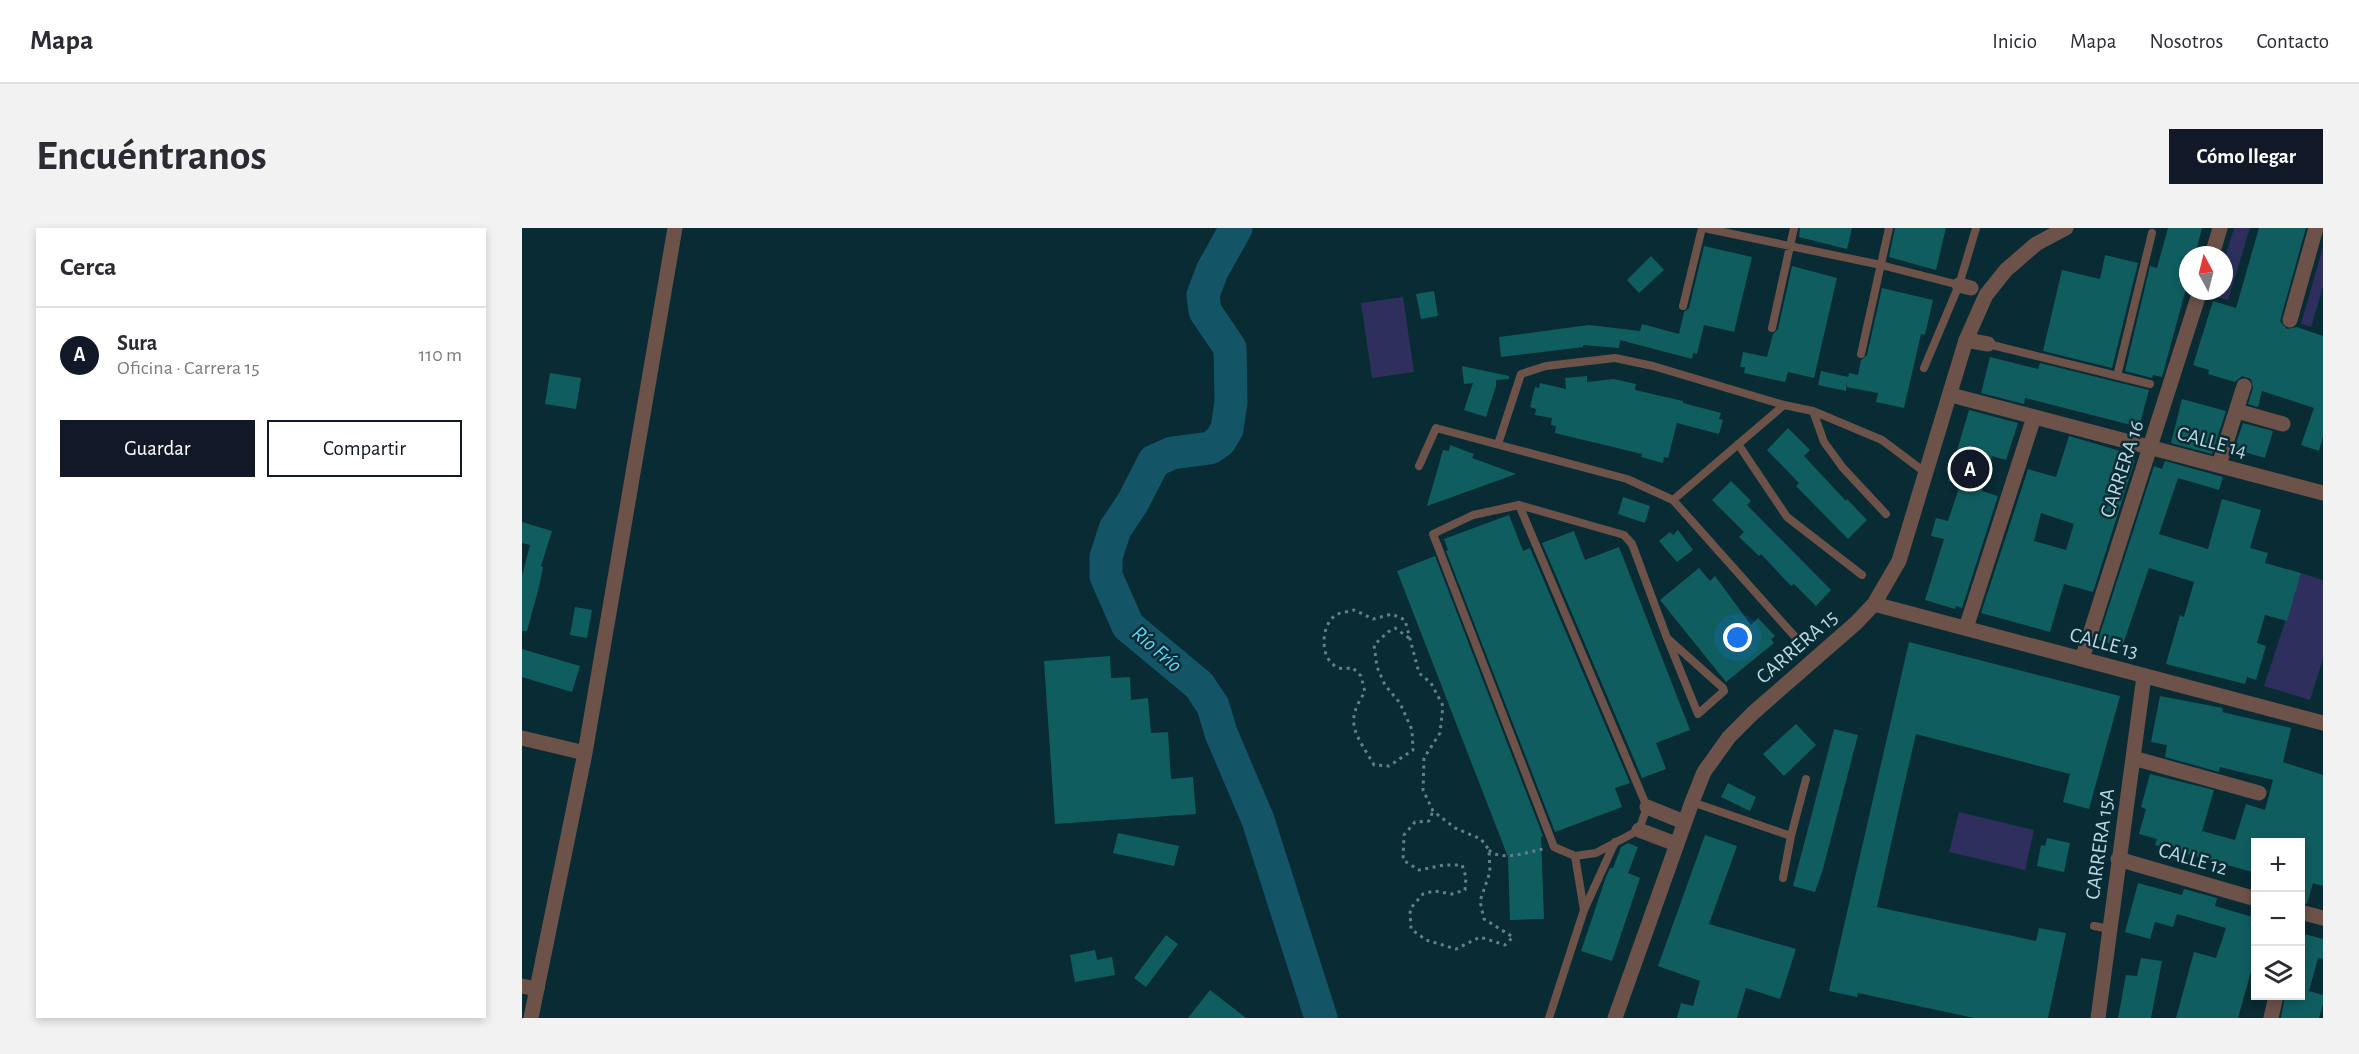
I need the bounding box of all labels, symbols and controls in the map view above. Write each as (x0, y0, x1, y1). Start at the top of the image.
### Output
text: Mapa (30, 27, 93, 55)
text: Inicio (1992, 31, 2037, 52)
text: Mapa (2070, 31, 2117, 52)
text: Nosotros (2150, 31, 2223, 52)
text: Contacto (2256, 31, 2329, 52)
button: Cómo llegar (2169, 129, 2323, 184)
text: Encuéntranos (36, 135, 267, 177)
north arrow (2179, 246, 2233, 300)
text: Cerca (60, 254, 117, 280)
text: Sura (117, 332, 157, 354)
text: A (74, 345, 86, 365)
text: 110 m (418, 345, 462, 365)
text: Oficina · Carrera 15 (117, 358, 260, 378)
street label: CARRERA 16 (2096, 418, 2148, 520)
button: Guardar (60, 420, 255, 477)
button: Compartir (267, 420, 462, 477)
street label: CALLE 14 (2175, 423, 2249, 461)
pin: A (1950, 446, 1990, 492)
street label: CARRERA 15 (1752, 606, 1842, 688)
water label: Río Frío (1128, 622, 1186, 676)
your location (1723, 623, 1752, 652)
street label: CALLE 13 (2067, 624, 2141, 662)
street label: CARRERA 15A (2082, 787, 2118, 901)
map controls (2251, 838, 2305, 1000)
button: + (2251, 838, 2305, 892)
street label: CALLE 12 (2156, 839, 2230, 879)
button: − (2251, 892, 2305, 946)
button: layers (2251, 946, 2305, 1000)

